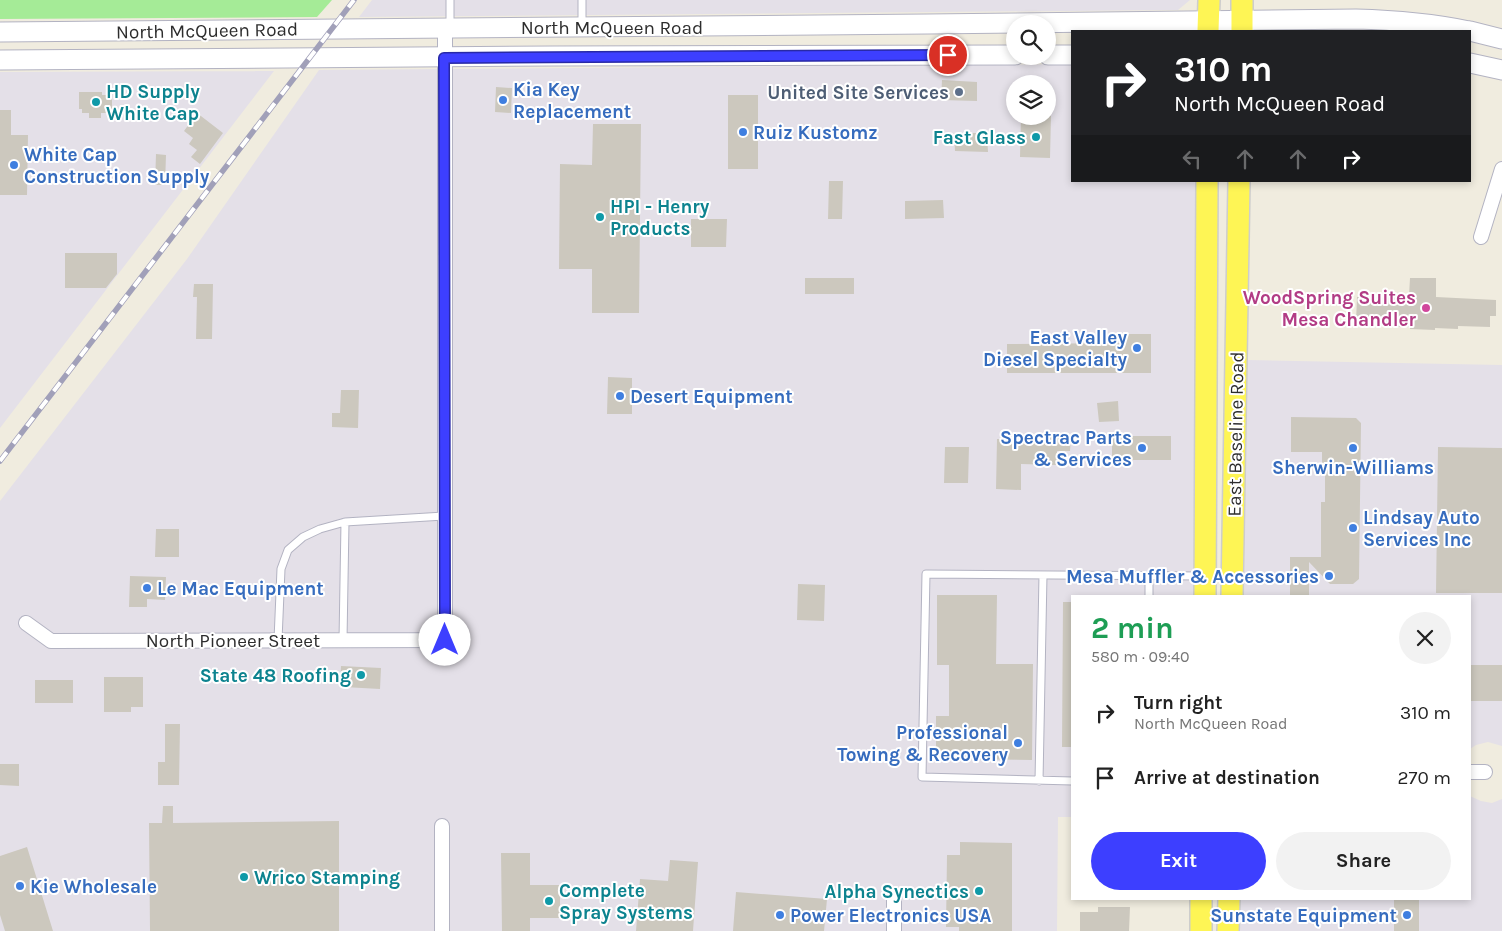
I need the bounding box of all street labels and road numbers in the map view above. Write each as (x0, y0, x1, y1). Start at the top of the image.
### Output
street label: North McQueen Road (521, 17, 703, 39)
street label: North McQueen Road (116, 18, 298, 44)
street label: East Baseline Road (1224, 351, 1248, 517)
street label: North Pioneer Street (146, 630, 320, 652)

